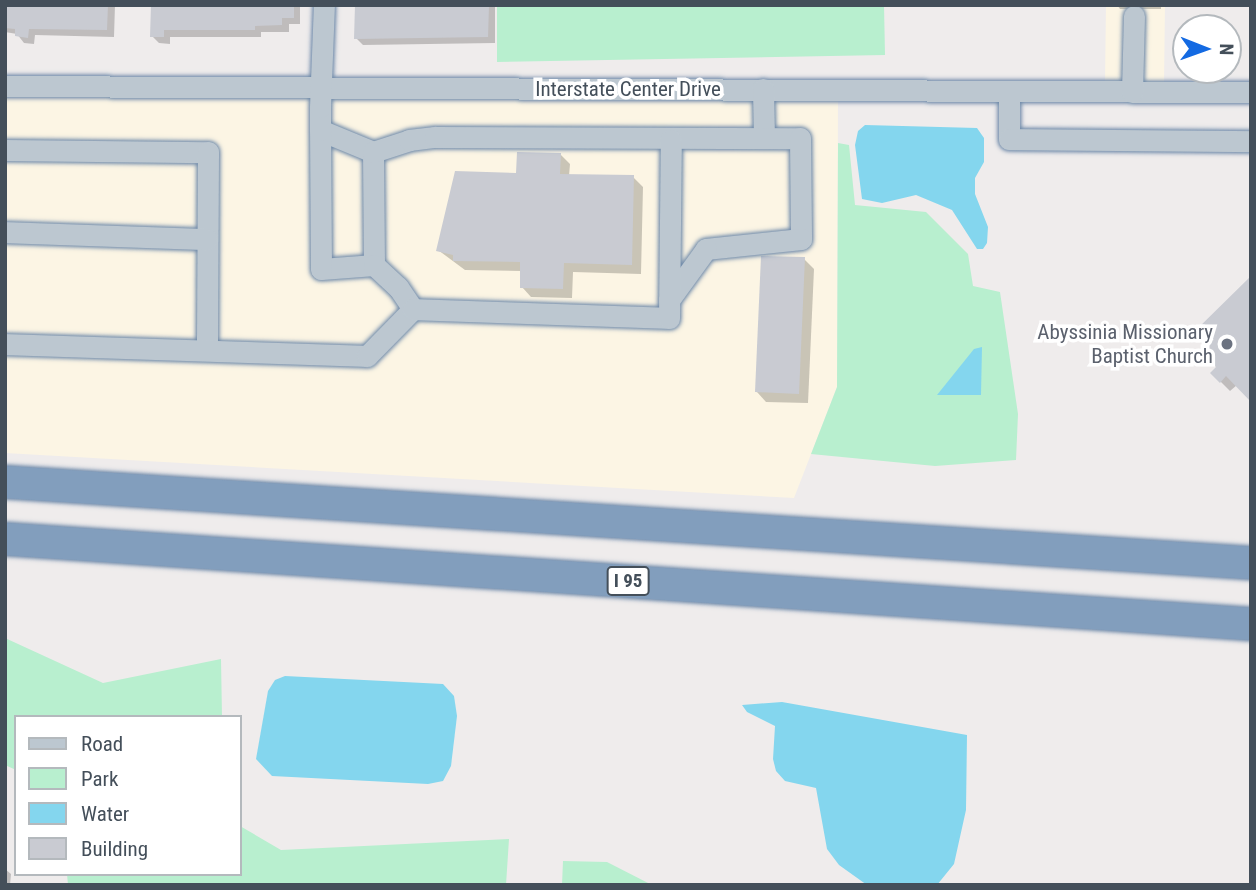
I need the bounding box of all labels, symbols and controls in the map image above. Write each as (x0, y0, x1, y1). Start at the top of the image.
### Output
north arrow (1172, 14, 1242, 84)
text: N (1215, 43, 1238, 55)
street label: Interstate Center Drive (535, 76, 721, 102)
place label: Abyssinia Missionary Baptist Church (1037, 319, 1213, 369)
marker: Abyssinia Missionary Baptist Church (1219, 336, 1235, 352)
road number: I 95 (605, 566, 651, 596)
legend (14, 715, 242, 876)
text: Road (81, 732, 123, 756)
text: Park (81, 767, 118, 791)
text: Water (81, 802, 129, 826)
text: Building (81, 837, 148, 861)

